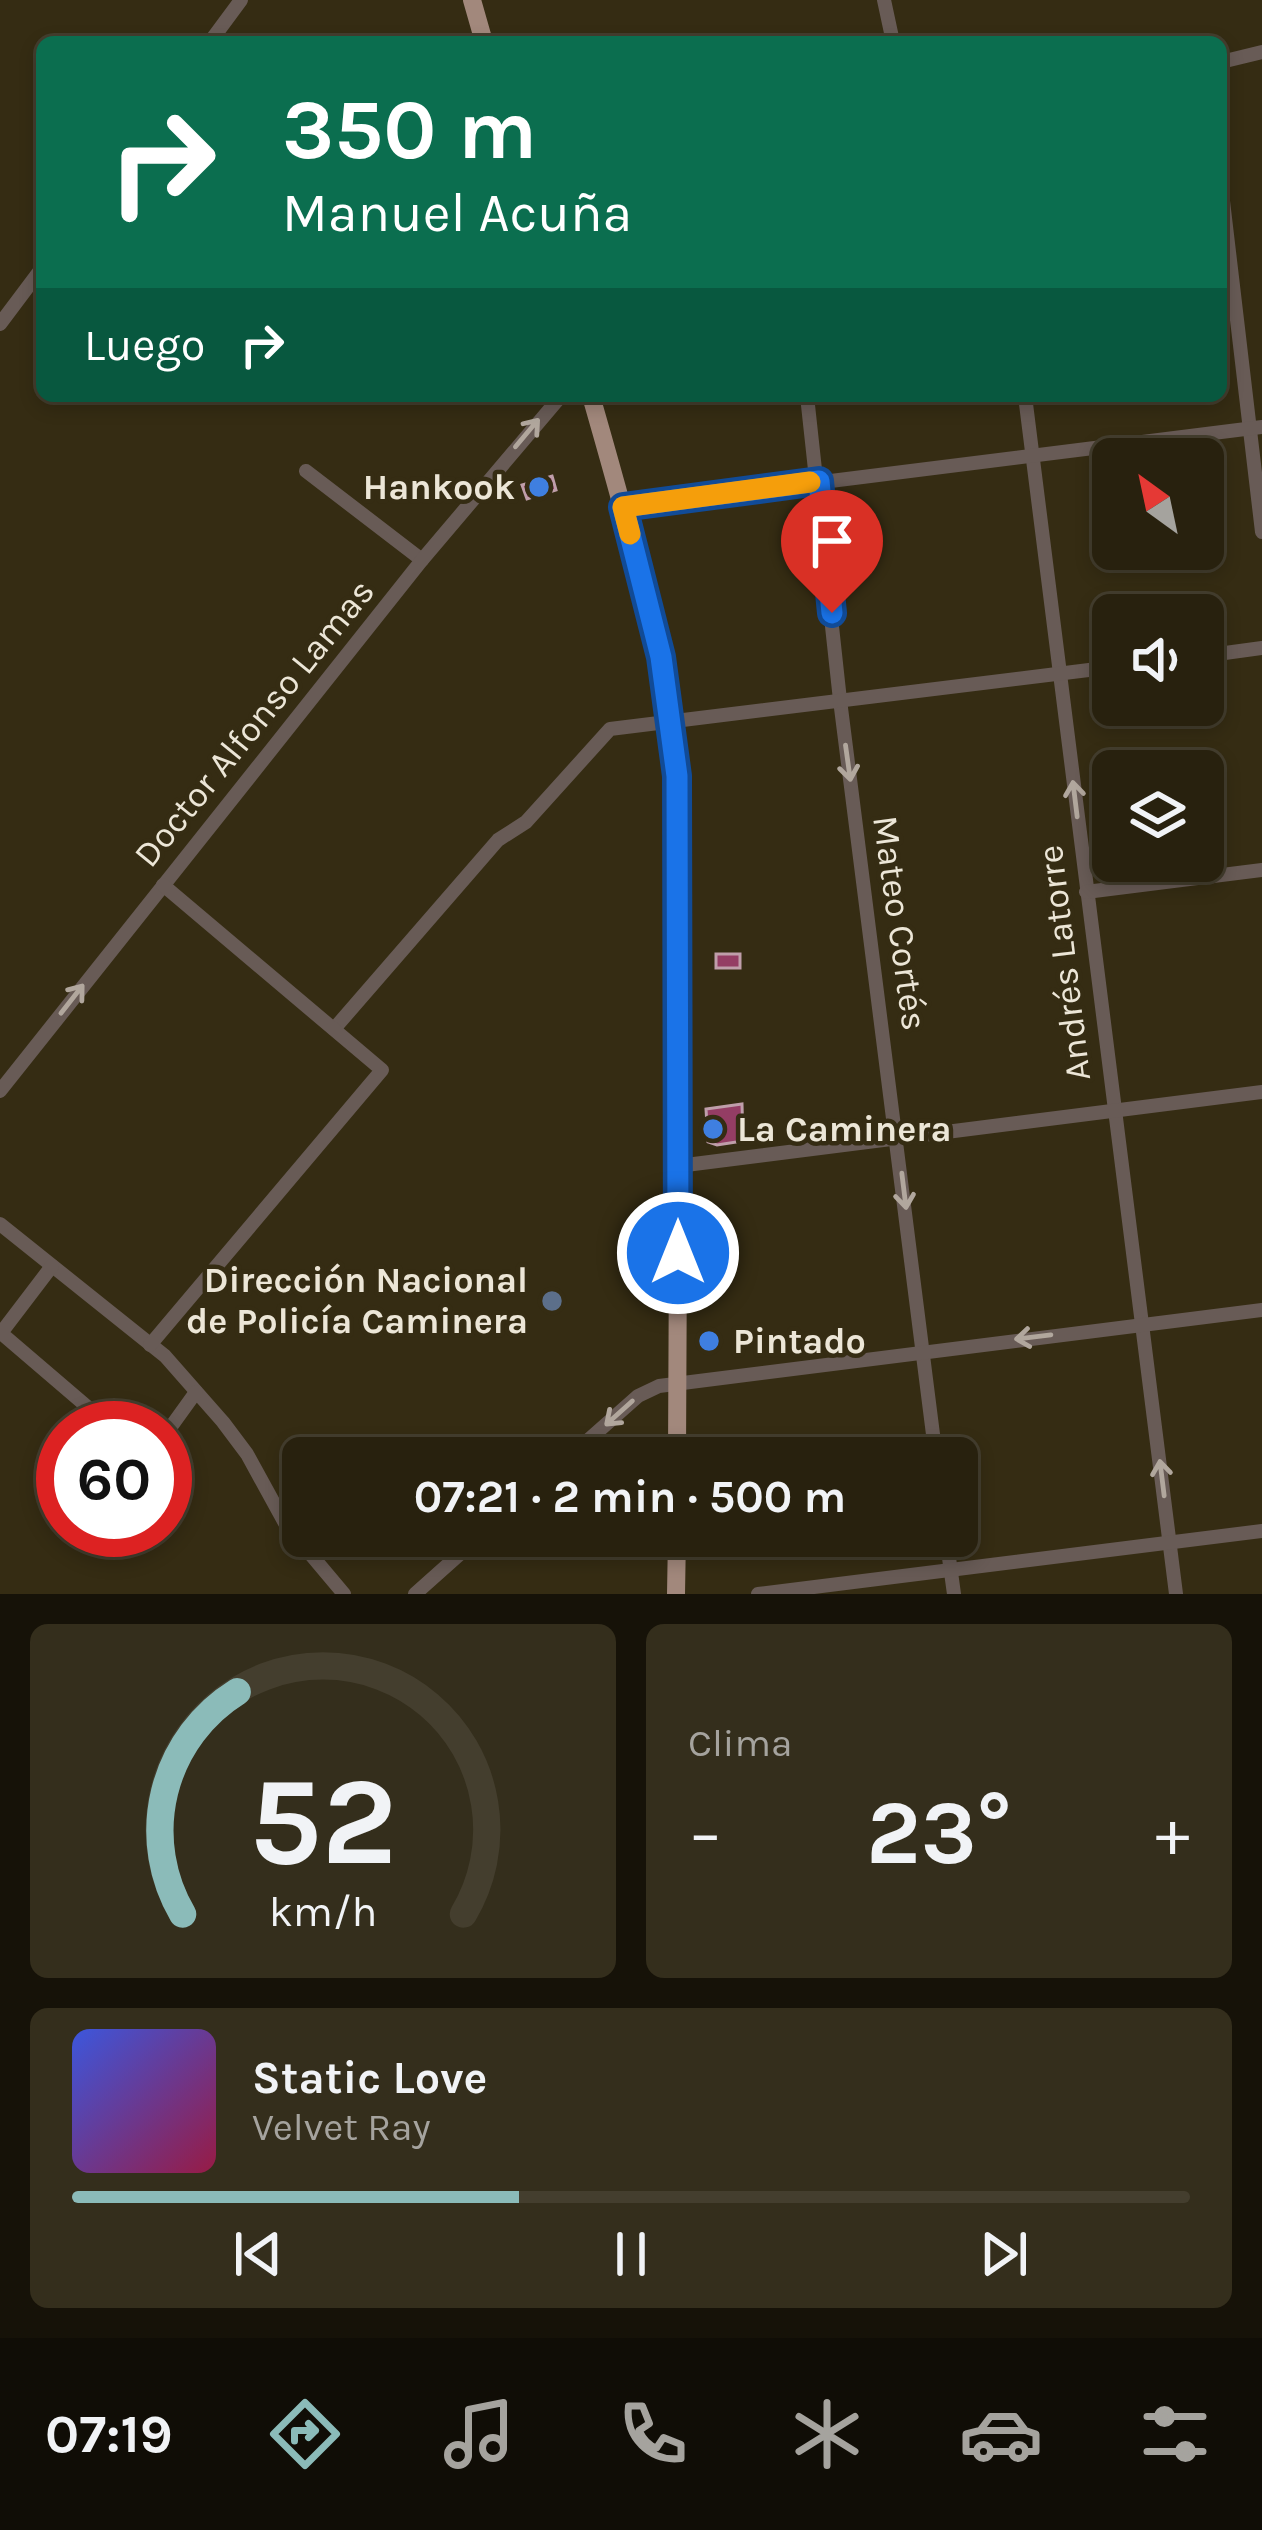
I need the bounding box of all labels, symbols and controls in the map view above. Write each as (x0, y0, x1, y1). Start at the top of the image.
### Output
text: 350 m (282, 81, 537, 179)
icon: right (84, 84, 240, 240)
text: Manuel Acuña (282, 181, 632, 245)
icon: right (229, 312, 295, 378)
text: Luego (84, 319, 205, 371)
one-way arrow (512, 418, 540, 449)
north arrow (1092, 438, 1224, 570)
map controls (1092, 438, 1224, 882)
place label: Hankook (363, 466, 515, 508)
marker: Hankook (526, 474, 552, 500)
pin (781, 490, 883, 613)
icon: arrive (799, 508, 865, 574)
street label: Doctor Alfonso Lamas (125, 571, 383, 875)
button: sound (1092, 594, 1224, 726)
one-way arrow (838, 742, 860, 781)
button: layers (1092, 750, 1224, 882)
one-way arrow (1063, 781, 1085, 820)
street label: Mateo Cortés (864, 813, 936, 1033)
street label: Andrés Latorre (1029, 843, 1099, 1083)
one-way arrow (59, 984, 85, 1016)
place label: La Caminera (737, 1108, 952, 1150)
marker: La Caminera (700, 1116, 726, 1142)
one-way arrow (893, 1171, 916, 1210)
position arrow (615, 1190, 741, 1316)
place label: Dirección Nacional de Policía Caminera (186, 1259, 528, 1342)
marker: Dirección Nacional de Policía Caminera (539, 1288, 565, 1314)
place label: Pintado (733, 1320, 866, 1362)
one-way arrow (1014, 1327, 1053, 1349)
marker: Pintado (696, 1328, 722, 1354)
one-way arrow (604, 1399, 635, 1426)
speed limit sign: 60 (36, 1401, 192, 1557)
one-way arrow (1150, 1459, 1172, 1498)
text: 07:21 · 2 min · 500 m (414, 1471, 846, 1523)
text: Clima (688, 1720, 792, 1766)
text: 52 (249, 1749, 397, 1894)
text: 23° (866, 1780, 1012, 1886)
text: − (688, 1794, 723, 1872)
text: + (1155, 1794, 1190, 1872)
text: km/h (269, 1887, 377, 1937)
text: Static Love (252, 2052, 487, 2104)
text: Velvet Ray (252, 2104, 431, 2150)
icon: previous (225, 2221, 291, 2287)
icon: pause (598, 2221, 664, 2287)
icon: next (971, 2221, 1037, 2287)
icon: directions (263, 2392, 347, 2476)
icon: music (437, 2392, 521, 2476)
icon: phone (611, 2392, 695, 2476)
icon: climate (785, 2392, 869, 2476)
icon: car (959, 2392, 1043, 2476)
icon: filters (1133, 2392, 1217, 2476)
text: 07:19 (45, 2402, 173, 2466)

